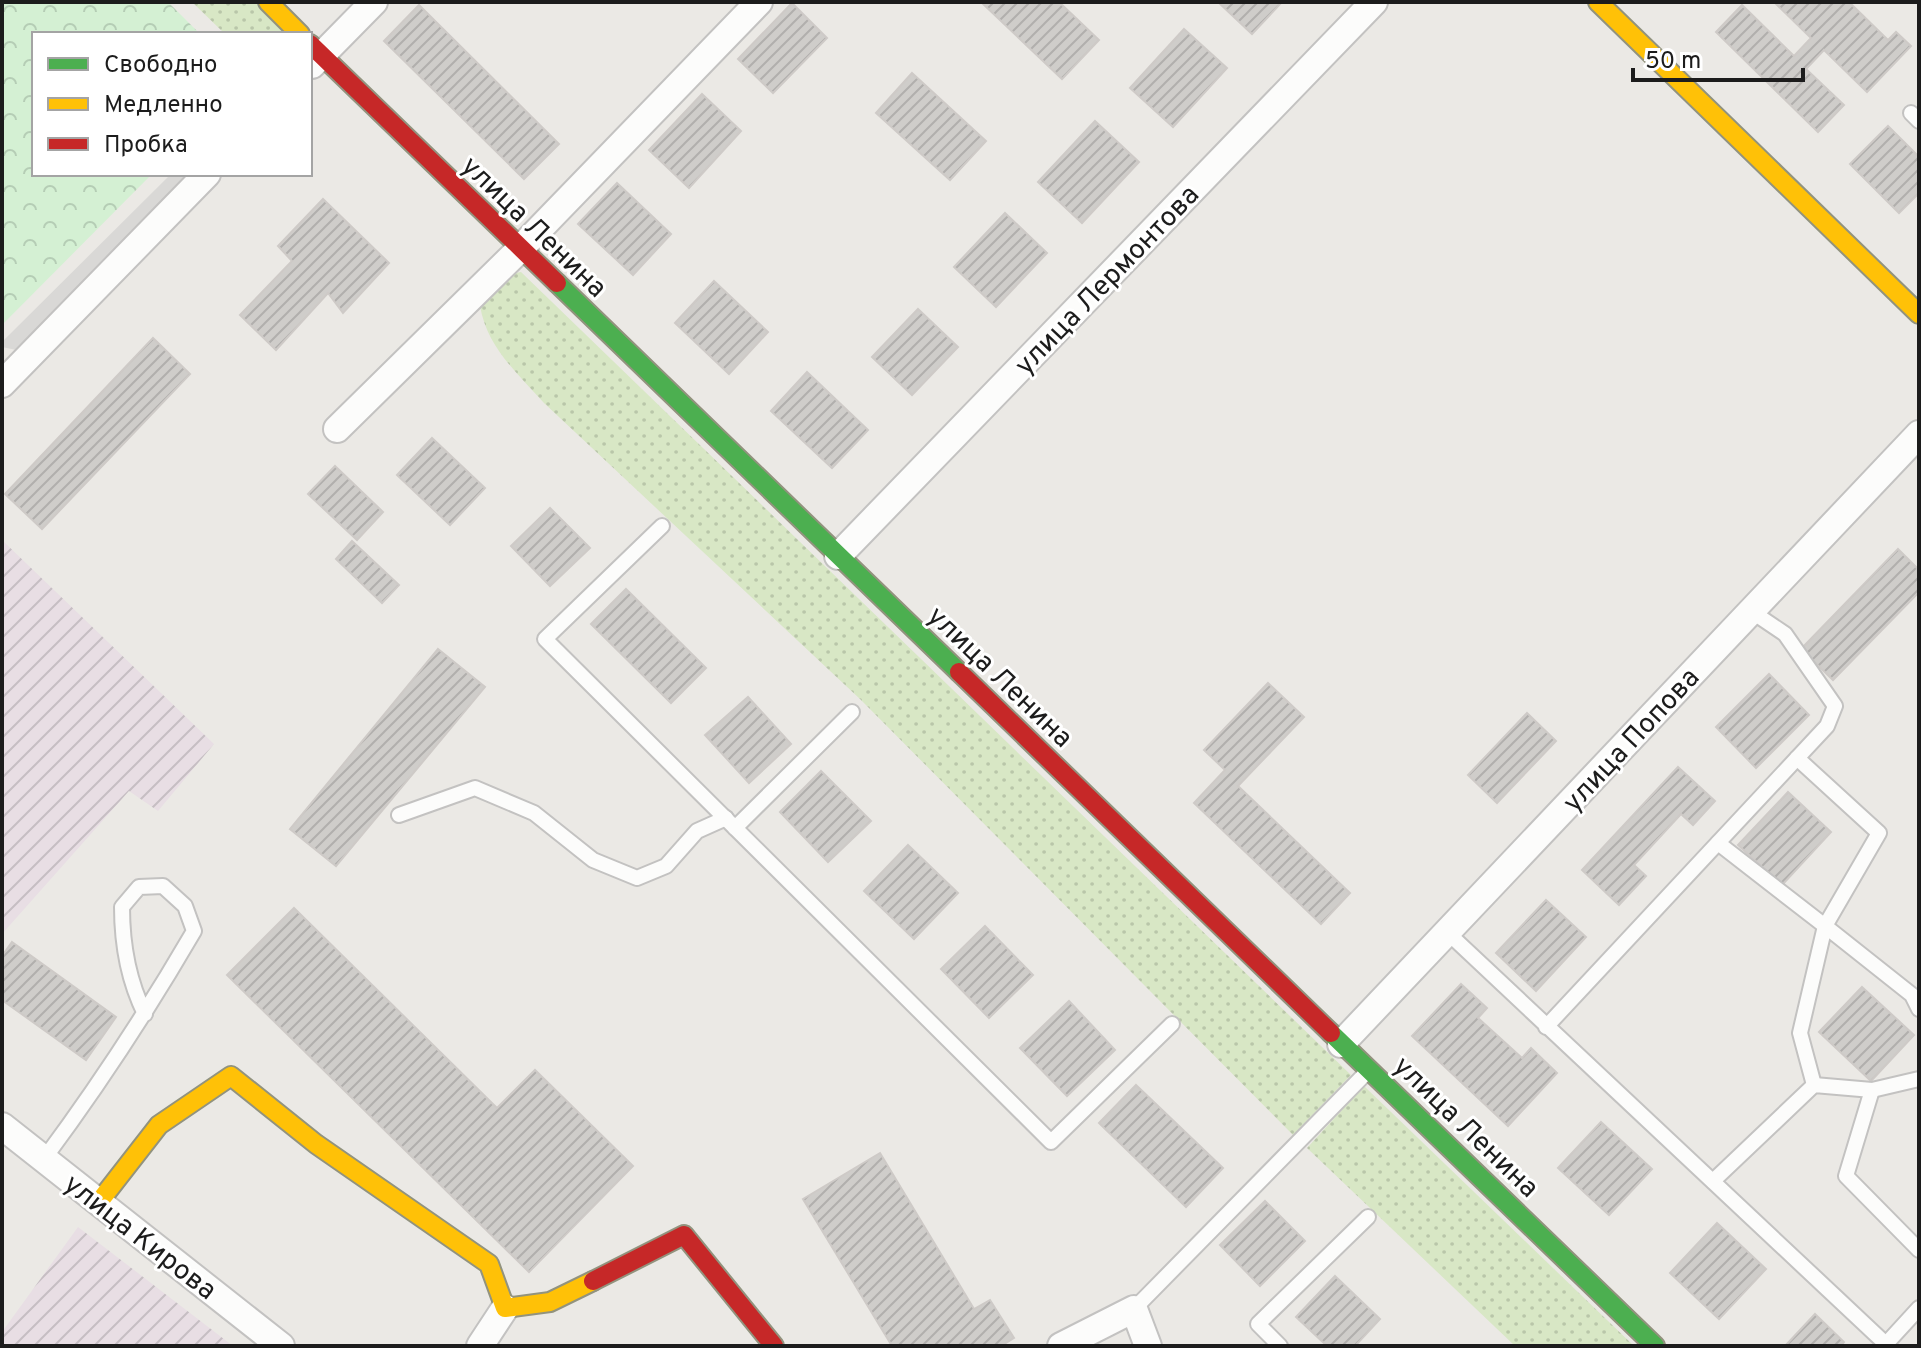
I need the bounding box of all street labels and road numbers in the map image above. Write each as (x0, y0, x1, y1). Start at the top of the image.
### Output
street label: улица Ленина (452, 150, 613, 307)
street label: улица Лермонтова (1008, 178, 1208, 384)
street label: улица Ленина (918, 600, 1079, 757)
street label: улица Попова (1556, 661, 1708, 821)
street label: улица Ленина (1384, 1050, 1545, 1207)
street label: улица Кирова (55, 1167, 223, 1309)

